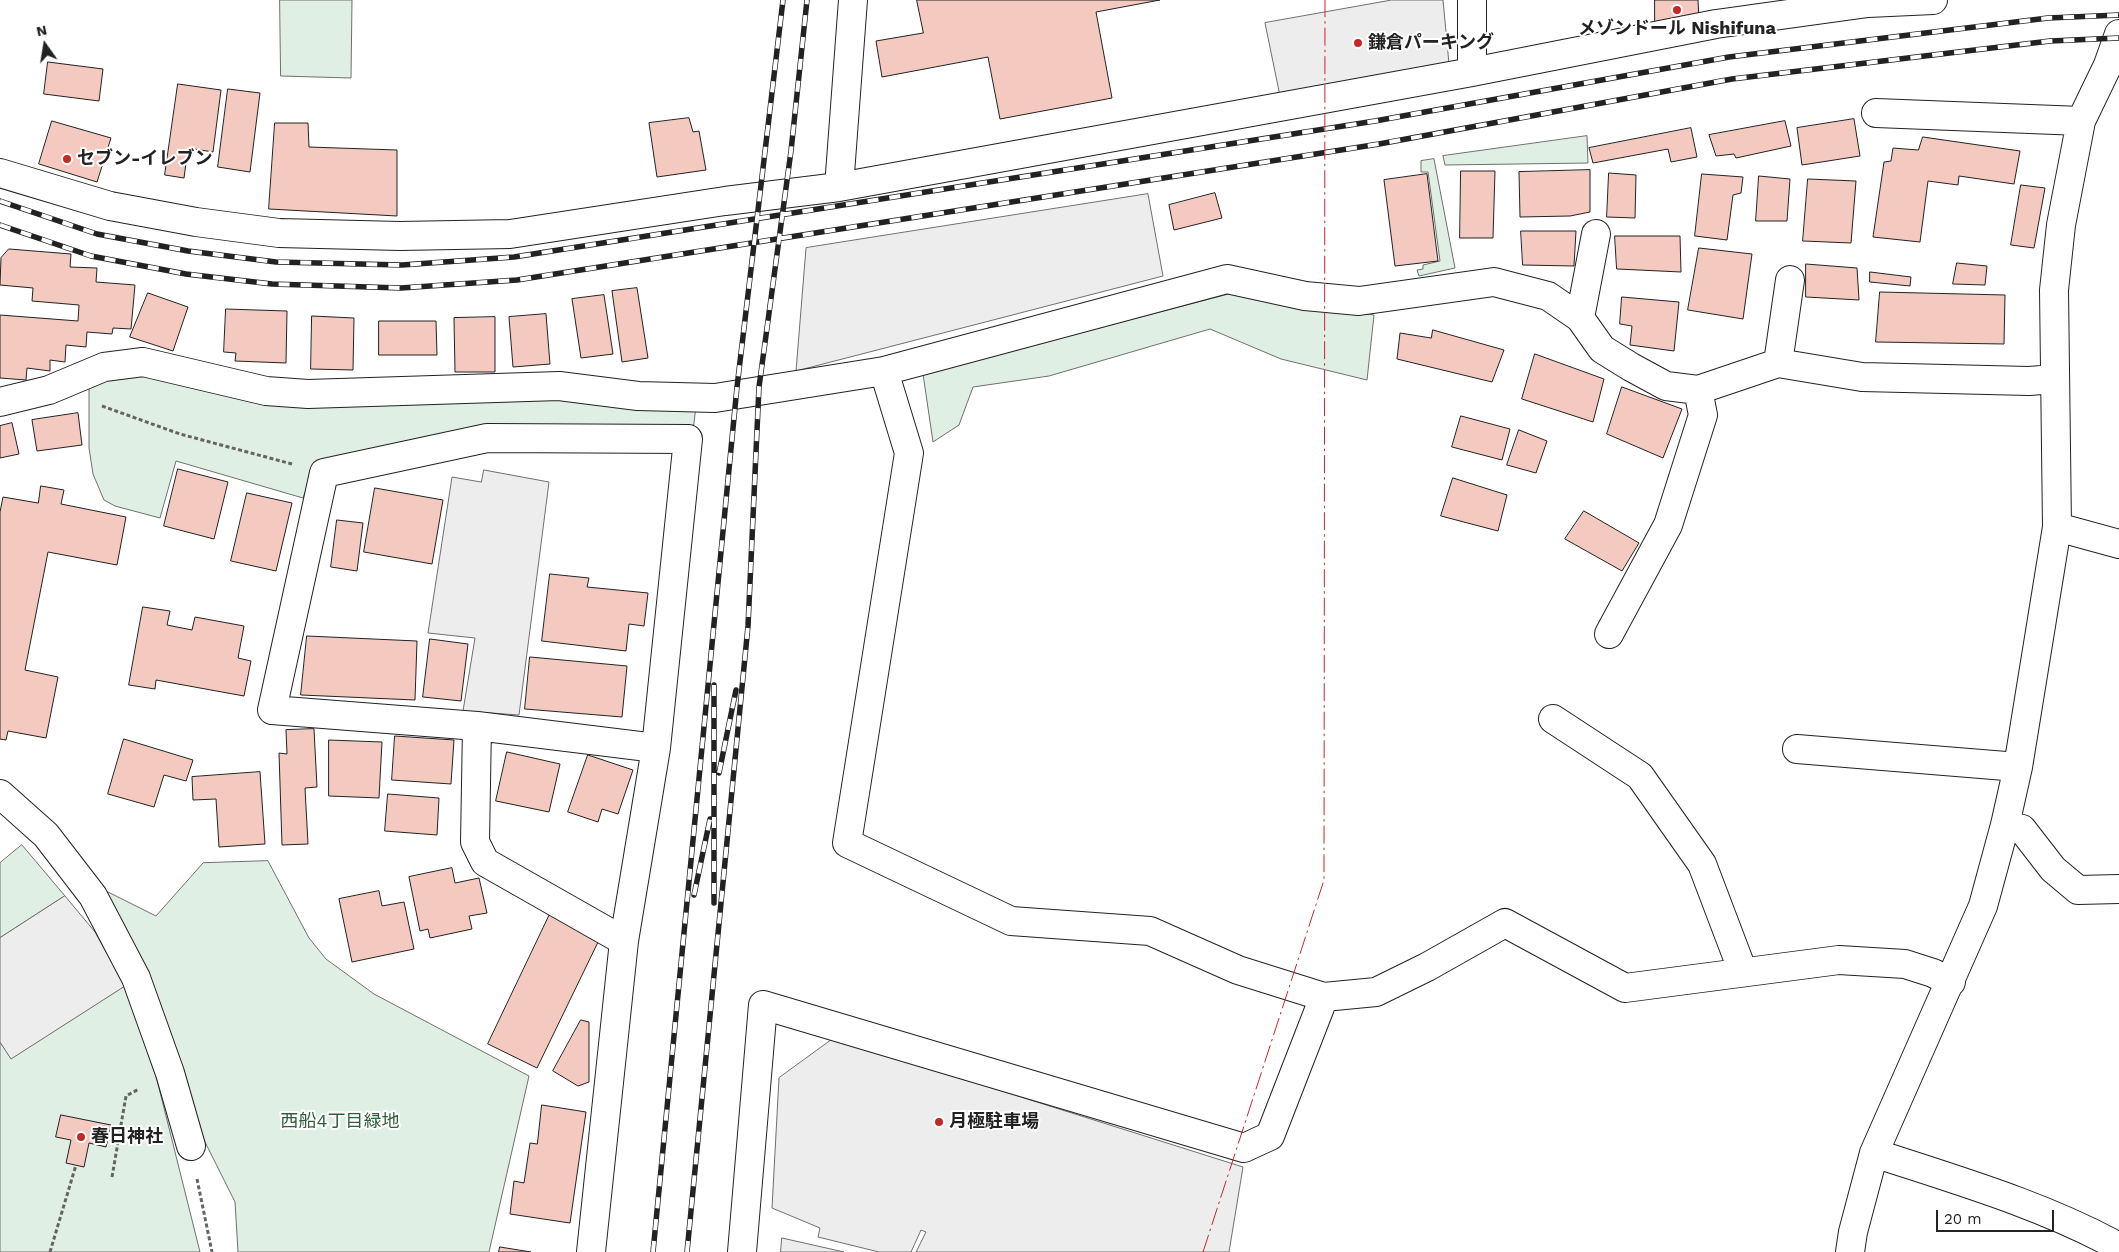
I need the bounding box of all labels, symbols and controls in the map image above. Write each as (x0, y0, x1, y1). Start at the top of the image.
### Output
marker: メゾンドール Nishifuna (1671, 4, 1683, 16)
place label: メゾンドール Nishifuna (1578, 18, 1776, 40)
north arrow (20, 20, 70, 70)
text: N (35, 21, 48, 39)
place label: 鎌倉パーキング (1368, 32, 1494, 54)
marker: 鎌倉パーキング (1352, 37, 1364, 49)
place label: セブン-イレブン (77, 148, 213, 170)
marker: セブン-イレブン (61, 153, 73, 165)
park label: 西船4丁目緑地 (281, 1111, 399, 1133)
place label: 月極駐車場 (949, 1111, 1039, 1133)
marker: 月極駐車場 (933, 1116, 945, 1128)
place label: 春日神社 (91, 1126, 163, 1148)
marker: 春日神社 (75, 1131, 87, 1143)
scale bar (1939, 1200, 2056, 1232)
text: 20 m (1944, 1210, 1982, 1228)

